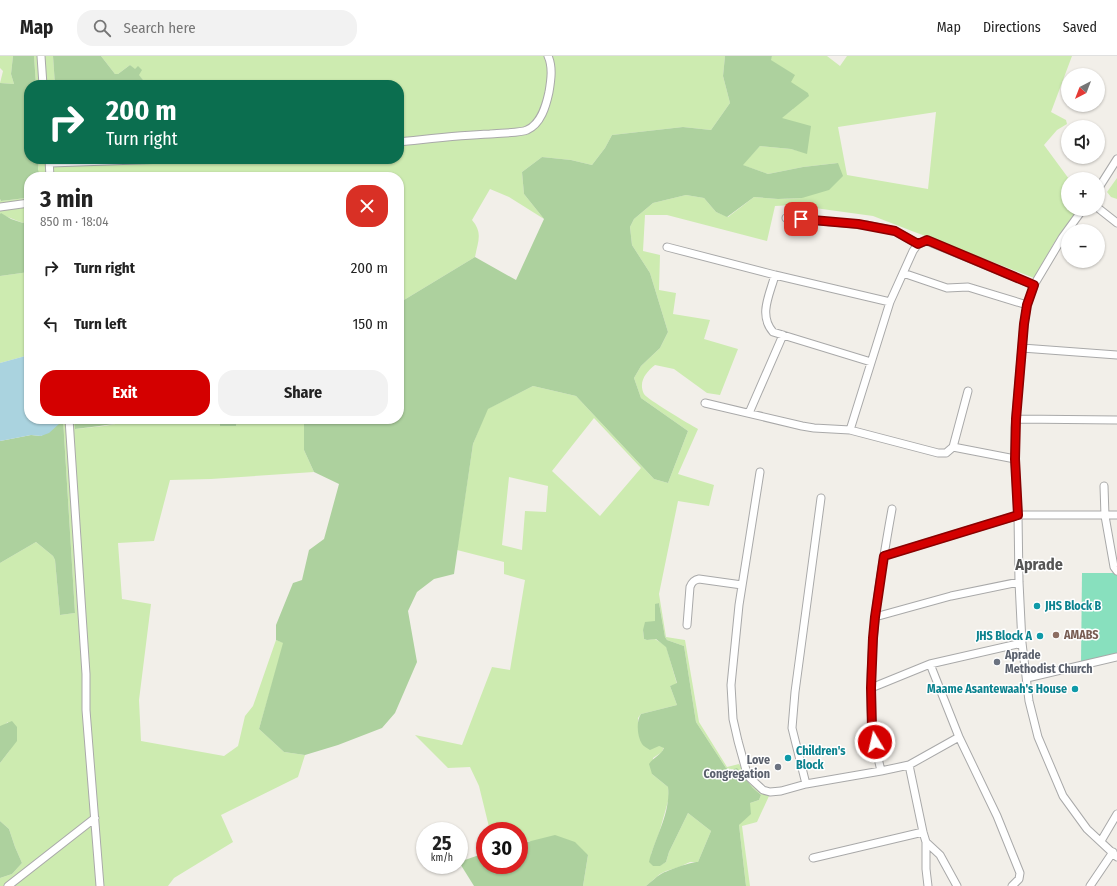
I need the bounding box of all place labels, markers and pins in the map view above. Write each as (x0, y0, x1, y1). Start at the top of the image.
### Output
pin (784, 202, 818, 236)
place label: JHS Block B (1044, 599, 1102, 613)
marker: JHS Block B (1032, 601, 1042, 611)
place label: AMABS (1063, 628, 1098, 642)
place label: JHS Block A (975, 629, 1032, 643)
marker: AMABS (1051, 630, 1061, 640)
marker: JHS Block A (1035, 631, 1045, 641)
place label: Aprade Methodist Church (1004, 648, 1093, 676)
marker: Aprade Methodist Church (992, 657, 1002, 667)
place label: Maame Asantewaah's House (927, 682, 1067, 696)
marker: Maame Asantewaah's House (1070, 684, 1080, 694)
place label: Children's Block (796, 744, 846, 772)
place label: Love Congregation (703, 753, 770, 781)
marker: Children's Block (783, 753, 793, 763)
marker: Love Congregation (773, 762, 783, 772)

